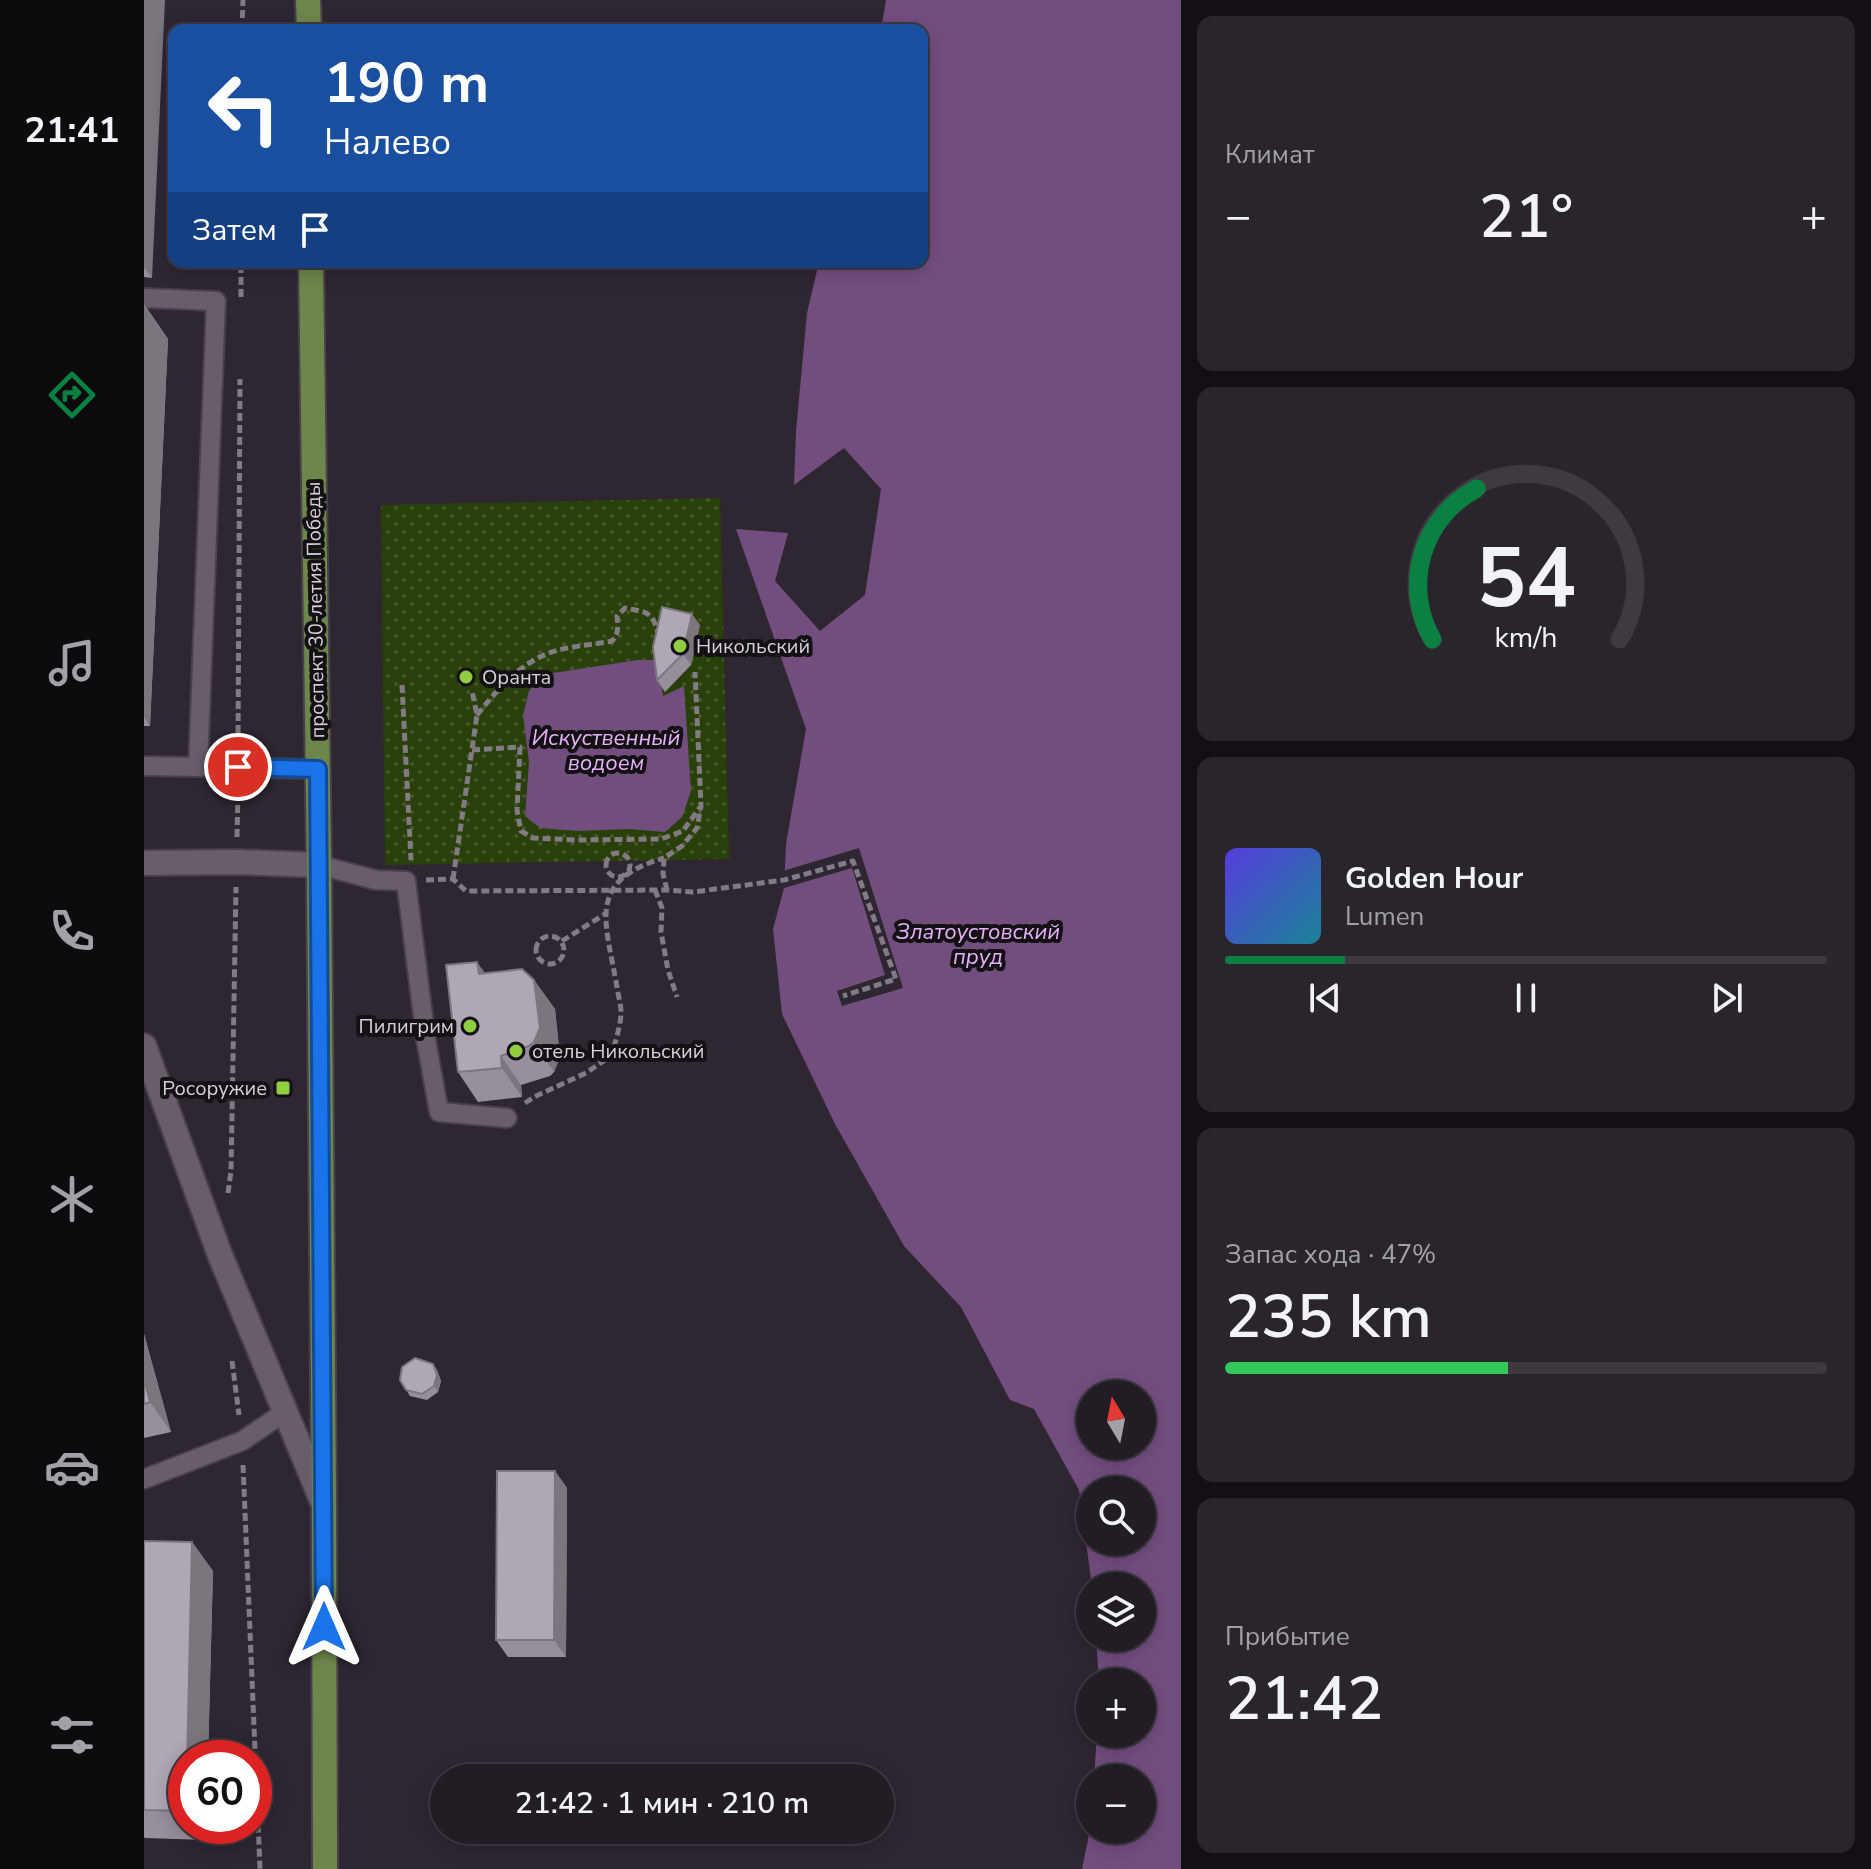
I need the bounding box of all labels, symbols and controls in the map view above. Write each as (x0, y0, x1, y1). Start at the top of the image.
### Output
text: 190 m (324, 45, 489, 122)
icon: left (192, 56, 296, 160)
text: 21:41 (24, 106, 120, 155)
text: Налево (324, 118, 451, 167)
text: Климат (1225, 137, 1314, 172)
text: 21° (1479, 176, 1573, 258)
text: − (1225, 187, 1251, 247)
text: + (1801, 187, 1827, 247)
icon: arrive (293, 208, 337, 252)
text: Затем (192, 210, 277, 251)
icon: directions (44, 367, 100, 423)
street label: проспект 30-летия Победы (300, 481, 331, 739)
text: 54 (1476, 521, 1576, 634)
text: km/h (1495, 618, 1557, 657)
place label: Никольский (696, 633, 810, 660)
icon: music (44, 635, 100, 691)
marker: Никольский (671, 637, 689, 655)
place label: Оранта (482, 664, 551, 691)
marker: Оранта (457, 668, 475, 686)
water label: Искуственный водоем (532, 723, 680, 778)
pin (204, 733, 272, 801)
icon: arrive (216, 745, 260, 789)
text: Golden Hour (1345, 858, 1523, 899)
text: Lumen (1345, 899, 1424, 934)
icon: phone (44, 903, 100, 959)
water label: Златоустовский пруд (896, 917, 1060, 972)
icon: previous (1303, 976, 1347, 1020)
icon: pause (1504, 976, 1548, 1020)
icon: next (1705, 976, 1749, 1020)
place label: Пилигрим (359, 1013, 454, 1040)
marker: Пилигрим (461, 1017, 479, 1035)
place label: отель Никольский (532, 1038, 704, 1065)
marker: отель Никольский (507, 1042, 525, 1060)
place label: Росоружие (162, 1075, 267, 1102)
marker: Росоружие (274, 1079, 292, 1097)
icon: climate (44, 1171, 100, 1227)
text: Запас хода · 47% (1225, 1237, 1436, 1272)
text: 235 km (1225, 1276, 1432, 1358)
north arrow (1076, 1380, 1156, 1460)
map controls (1076, 1380, 1156, 1844)
icon: car (44, 1439, 100, 1495)
button: search (1076, 1476, 1156, 1556)
button: layers (1076, 1572, 1156, 1652)
position arrow (282, 1585, 366, 1669)
text: Прибытие (1225, 1619, 1350, 1654)
text: 21:42 (1225, 1658, 1383, 1740)
button: + (1076, 1668, 1156, 1748)
icon: filters (44, 1707, 100, 1763)
speed limit sign: 60 (168, 1740, 272, 1844)
button: − (1076, 1764, 1156, 1844)
text: 21:42 · 1 мин · 210 m (515, 1783, 809, 1824)

